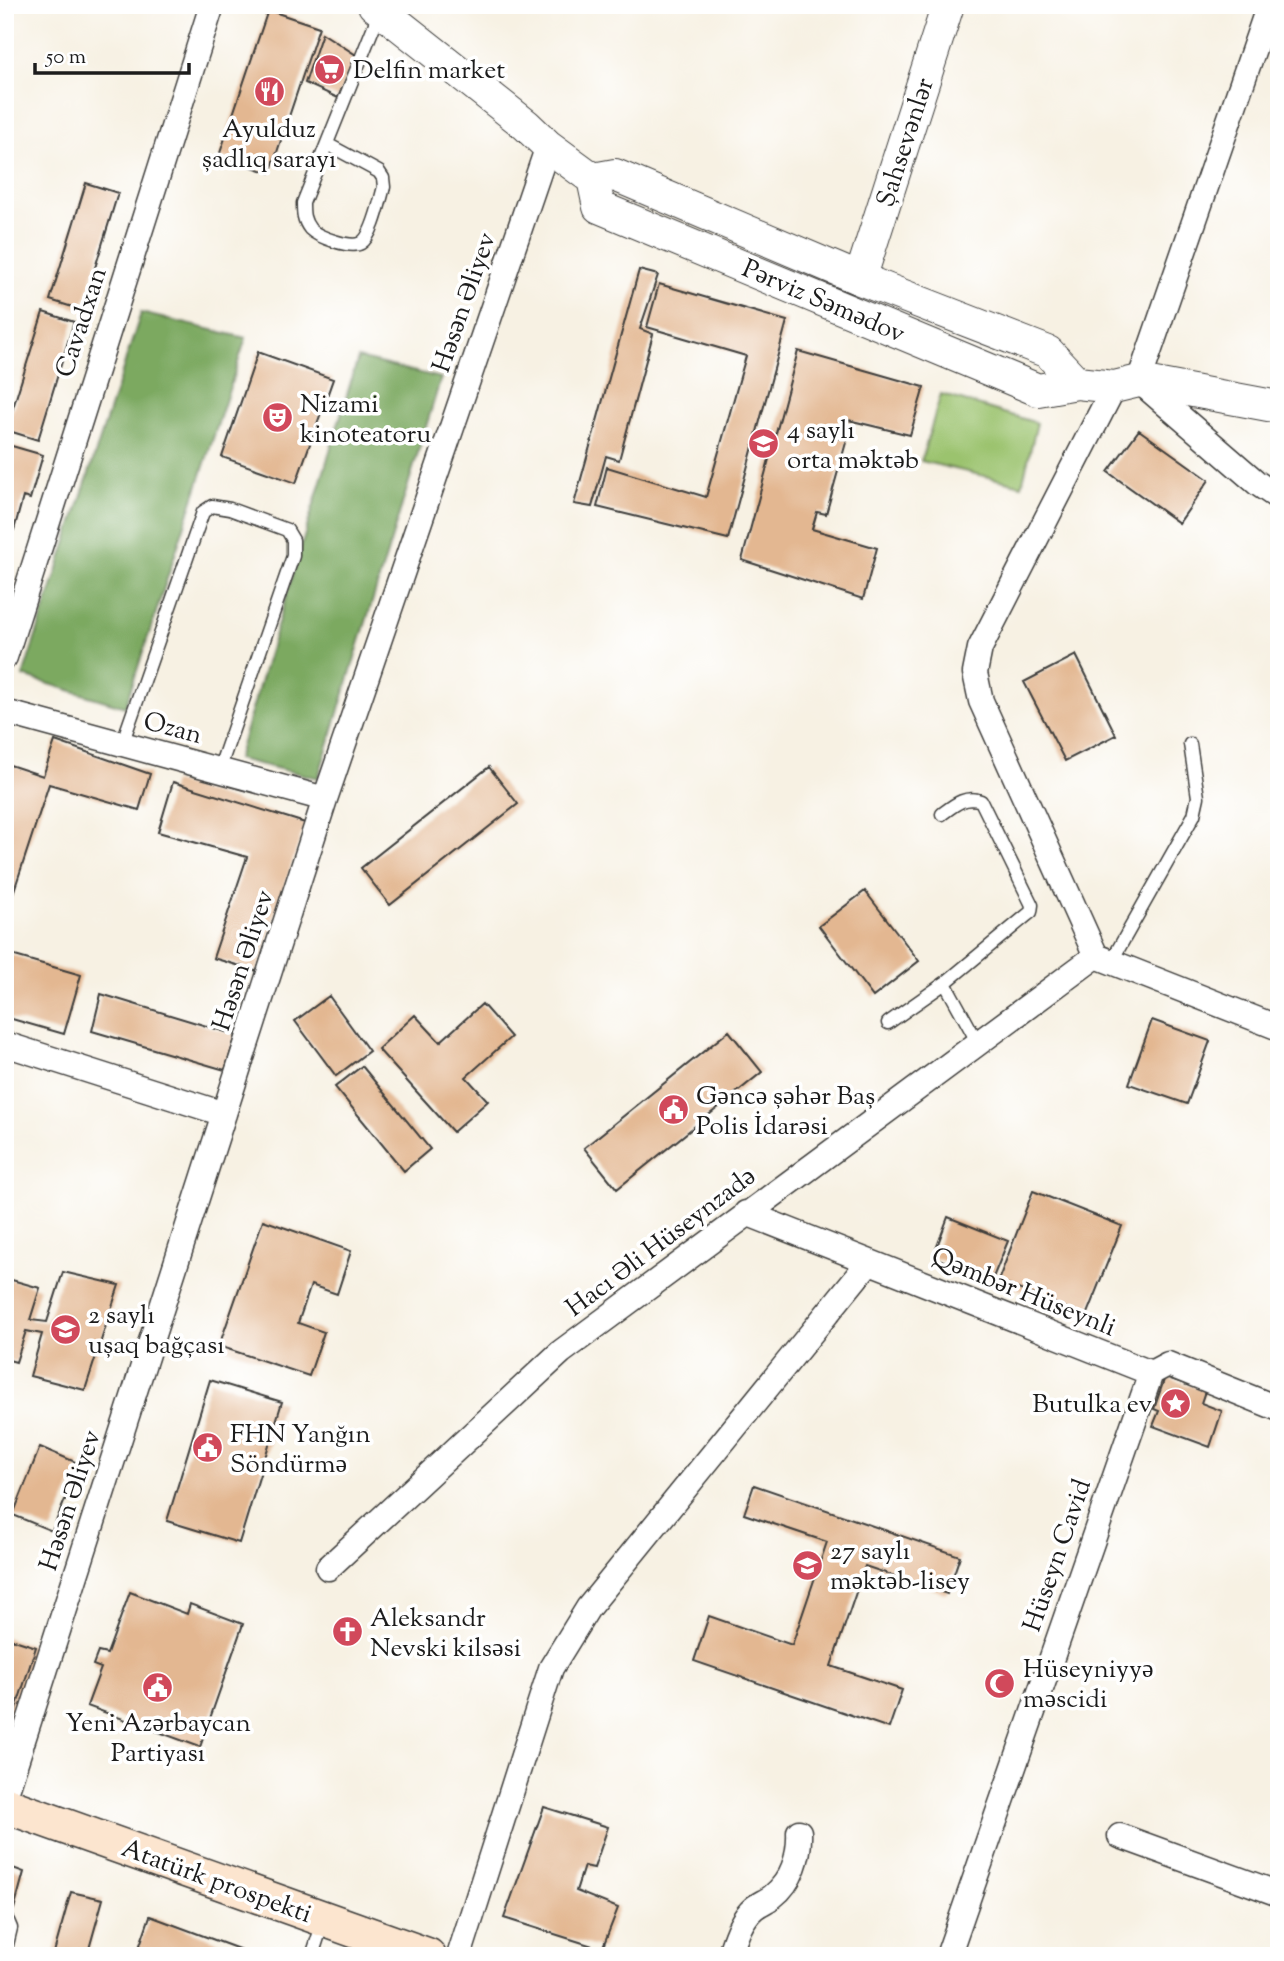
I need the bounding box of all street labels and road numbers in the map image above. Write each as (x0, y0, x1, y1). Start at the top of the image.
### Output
street label: Şahsevənlər (868, 73, 945, 212)
street label: Həsən Əliyev (424, 227, 507, 378)
street label: Pərviz Səmədov (736, 251, 911, 353)
street label: Cavadxan (47, 263, 118, 383)
street label: Ozan (139, 704, 206, 755)
street label: Həsən Əliyev (204, 885, 285, 1036)
street label: Hacı Əli Hüseynzadə (559, 1159, 764, 1327)
street label: Qəmbər Hüseynli (925, 1239, 1121, 1347)
street label: Həsən Əliyev (31, 1425, 112, 1576)
street label: Hüseyn Cavid (1015, 1474, 1102, 1637)
street label: Atatürk prospekti (116, 1831, 316, 1934)

